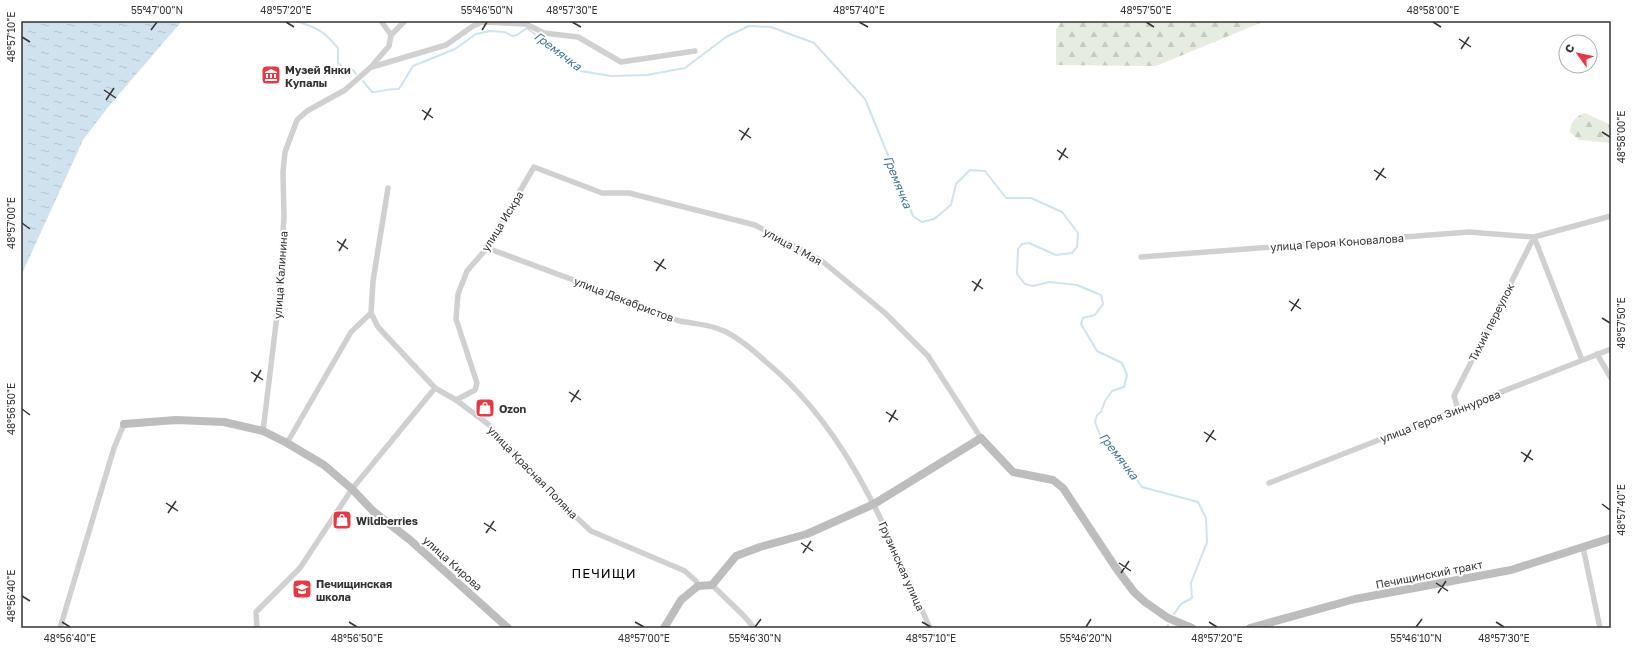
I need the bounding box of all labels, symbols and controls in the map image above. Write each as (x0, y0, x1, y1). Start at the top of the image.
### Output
text: 55°47'00"N (131, 4, 183, 16)
text: 48°57'20"E (260, 4, 312, 16)
text: 55°46'50"N (461, 4, 513, 16)
text: 48°57'30"E (546, 4, 598, 16)
text: 48°57'40"E (833, 4, 885, 16)
text: 48°57'50"E (1120, 4, 1172, 16)
text: 48°58'00"E (1407, 4, 1459, 16)
text: 48°57'10"E (5, 12, 17, 62)
water label: Гремячка (531, 28, 586, 74)
north arrow (1558, 34, 1598, 74)
text: С (1562, 41, 1577, 55)
place label: Музей Янки Купалы (285, 63, 351, 89)
museum icon: Музей Янки Купалы (260, 64, 282, 86)
text: 48°58'00"E (1615, 111, 1627, 163)
water label: Гремячка (881, 153, 916, 212)
street label: улица Искра (478, 188, 526, 254)
text: 48°57'00"E (5, 197, 17, 249)
street label: улица 1 Мая (761, 225, 825, 267)
street label: улица Калинина (270, 231, 290, 319)
street label: улица Героя Коновалова (1270, 231, 1404, 253)
street label: улица Декабристов (572, 274, 676, 324)
street label: Тихий переулок (1466, 280, 1517, 363)
text: 48°57'50"E (1615, 297, 1627, 349)
text: 48°56'50"E (5, 383, 17, 435)
street label: улица Героя Зиннурова (1378, 387, 1502, 445)
shop icon: Ozon (474, 397, 496, 419)
place label: Ozon (499, 402, 527, 415)
street label: улица Красная Поляна (485, 423, 581, 521)
water label: Гремячка (1096, 430, 1143, 483)
text: 48°57'40"E (1615, 484, 1627, 536)
shop icon: Wildberries (331, 509, 353, 531)
place label: Wildberries (356, 514, 418, 527)
street label: Грузинская улица (876, 519, 928, 613)
street label: улица Кирова (421, 533, 485, 593)
street label: Печищинский тракт (1374, 557, 1484, 591)
district label: ПЕЧИЩИ (571, 565, 637, 581)
text: 48°56'40"E (5, 570, 17, 622)
place label: Печищинская школа (316, 577, 392, 603)
school or university icon: Печищинская школа (291, 578, 313, 600)
text: 48°56'40"E (44, 632, 96, 644)
text: 48°56'50"E (331, 632, 383, 644)
text: 48°57'00"E (618, 632, 670, 644)
text: 55°46'30"N (729, 632, 781, 644)
text: 48°57'10"E (906, 632, 956, 644)
text: 55°46'20"N (1060, 632, 1112, 644)
text: 48°57'20"E (1191, 632, 1243, 644)
text: 55°46'10"N (1390, 632, 1442, 644)
text: 48°57'30"E (1478, 632, 1530, 644)

